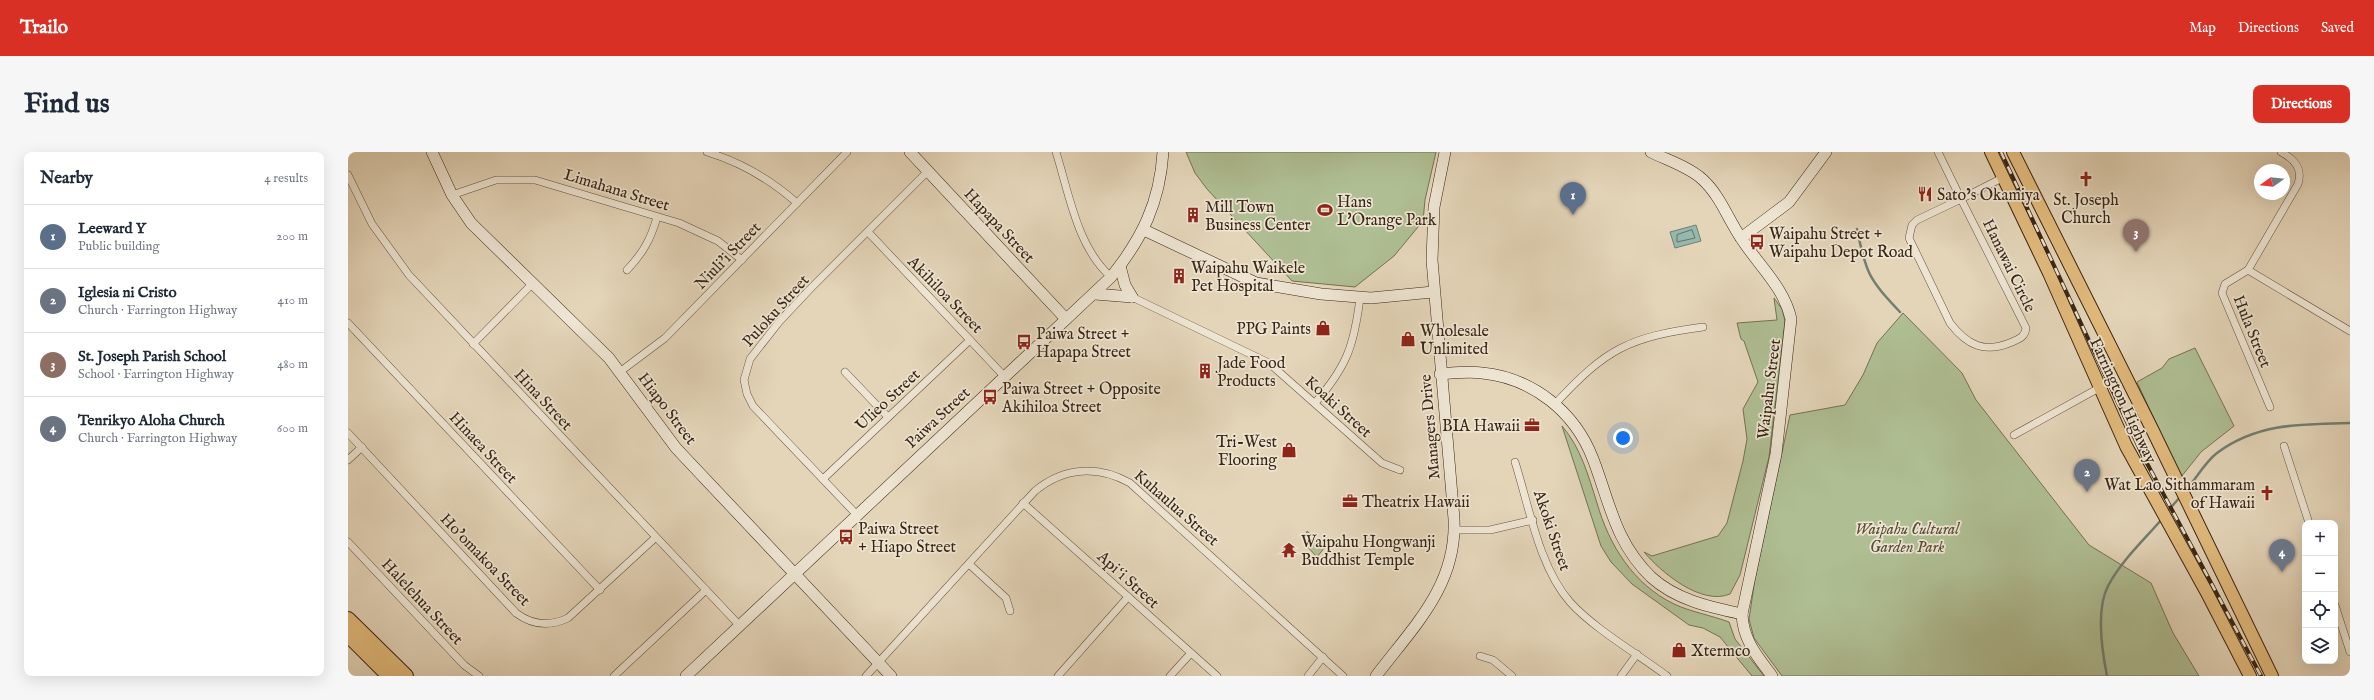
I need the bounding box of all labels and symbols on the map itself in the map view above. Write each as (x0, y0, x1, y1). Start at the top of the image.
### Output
north arrow (2254, 164, 2290, 200)
street label: Limahana Street (561, 165, 672, 217)
church icon: St. Joseph Church (2077, 170, 2095, 188)
pin: 1 (1560, 182, 1586, 215)
street label: Hapapa Street (959, 185, 1039, 268)
restaurant icon: Sato’s Okamiya (1916, 185, 1934, 203)
place label: Sato’s Okamiya (1937, 186, 2040, 206)
place label: St. Joseph Church (2053, 191, 2119, 229)
place label: Hans L'Orange Park (1337, 193, 1437, 231)
place label: Mill Town Business Center (1205, 198, 1310, 236)
sports icon: Hans L'Orange Park (1316, 201, 1334, 219)
building icon: Mill Town Business Center (1184, 206, 1202, 224)
street label: Hanawai Circle (1977, 216, 2039, 316)
street label: Niuli'i Street (691, 218, 766, 295)
pin: 3 (2123, 219, 2149, 252)
place label: Waipahu Street + Waipahu Depot Road (1769, 225, 1913, 263)
bus stop icon: Waipahu Street + Waipahu Depot Road (1748, 233, 1766, 251)
street label: Akihiloa Street (902, 252, 987, 338)
place label: Waipahu Waikele Pet Hospital (1191, 259, 1305, 297)
building icon: Waipahu Waikele Pet Hospital (1170, 267, 1188, 285)
street label: Puloku Street (739, 271, 815, 352)
street label: Hula Street (2228, 293, 2275, 371)
shop icon: PPG Paints (1314, 319, 1332, 337)
place label: PPG Paints (1236, 320, 1311, 340)
place label: Wholesale Unlimited (1420, 322, 1489, 360)
place label: Paiwa Street + Hapapa Street (1036, 325, 1132, 363)
shop icon: Wholesale Unlimited (1399, 330, 1417, 348)
bus stop icon: Paiwa Street + Hapapa Street (1015, 333, 1033, 351)
street label: Farrington Highway (2084, 335, 2160, 467)
street label: Waipahu Street (1754, 337, 1786, 441)
place label: Jade Food Products (1215, 354, 1286, 392)
building icon: Jade Food Products (1196, 362, 1214, 380)
street label: Hina Street (509, 365, 576, 436)
street label: Ulieo Street (852, 365, 925, 436)
street label: Hiapo Street (633, 369, 700, 450)
street label: Koaki Street (1300, 372, 1376, 443)
street label: Managers Drive (1416, 373, 1446, 480)
place label: Paiwa Street + Opposite Akihiloa Street (1001, 380, 1161, 418)
street label: Paiwa Street (902, 383, 975, 453)
bus stop icon: Paiwa Street + Opposite Akihiloa Street (981, 388, 999, 406)
street label: Hinaea Street (444, 408, 521, 489)
office icon: BIA Hawaii (1523, 416, 1541, 434)
place label: BIA Hawaii (1442, 417, 1520, 437)
your location (1613, 428, 1633, 448)
place label: Tri-West Flooring (1216, 433, 1278, 471)
shop icon: Tri-West Flooring (1280, 441, 1298, 459)
pin: 2 (2074, 459, 2100, 492)
street label: Kuhaulua Street (1129, 466, 1223, 551)
place label: Wat Lao Sithammaram of Hawaii (2104, 476, 2255, 514)
church icon: Wat Lao Sithammaram of Hawaii (2258, 484, 2276, 502)
street label: Akoki Street (1528, 487, 1574, 574)
office icon: Theatrix Hawaii (1341, 492, 1359, 510)
place label: Theatrix Hawaii (1362, 493, 1470, 513)
street label: Ho'omakoa Street (435, 510, 534, 611)
place label: Paiwa Street + Hiapo Street (858, 520, 956, 558)
park label: Waipahu Cultural Garden Park (1855, 520, 1960, 558)
bus stop icon: Paiwa Street + Hiapo Street (837, 528, 855, 546)
place label: Waipahu Hongwanji Buddhist Temple (1301, 533, 1436, 571)
pin: 4 (2269, 539, 2295, 572)
temple icon: Waipahu Hongwanji Buddhist Temple (1280, 541, 1298, 559)
street label: Apiʻi Street (1092, 547, 1163, 614)
street label: Halelehua Street (376, 555, 467, 650)
shop icon: Xtermco (1670, 641, 1688, 659)
place label: Xtermco (1691, 642, 1751, 662)

